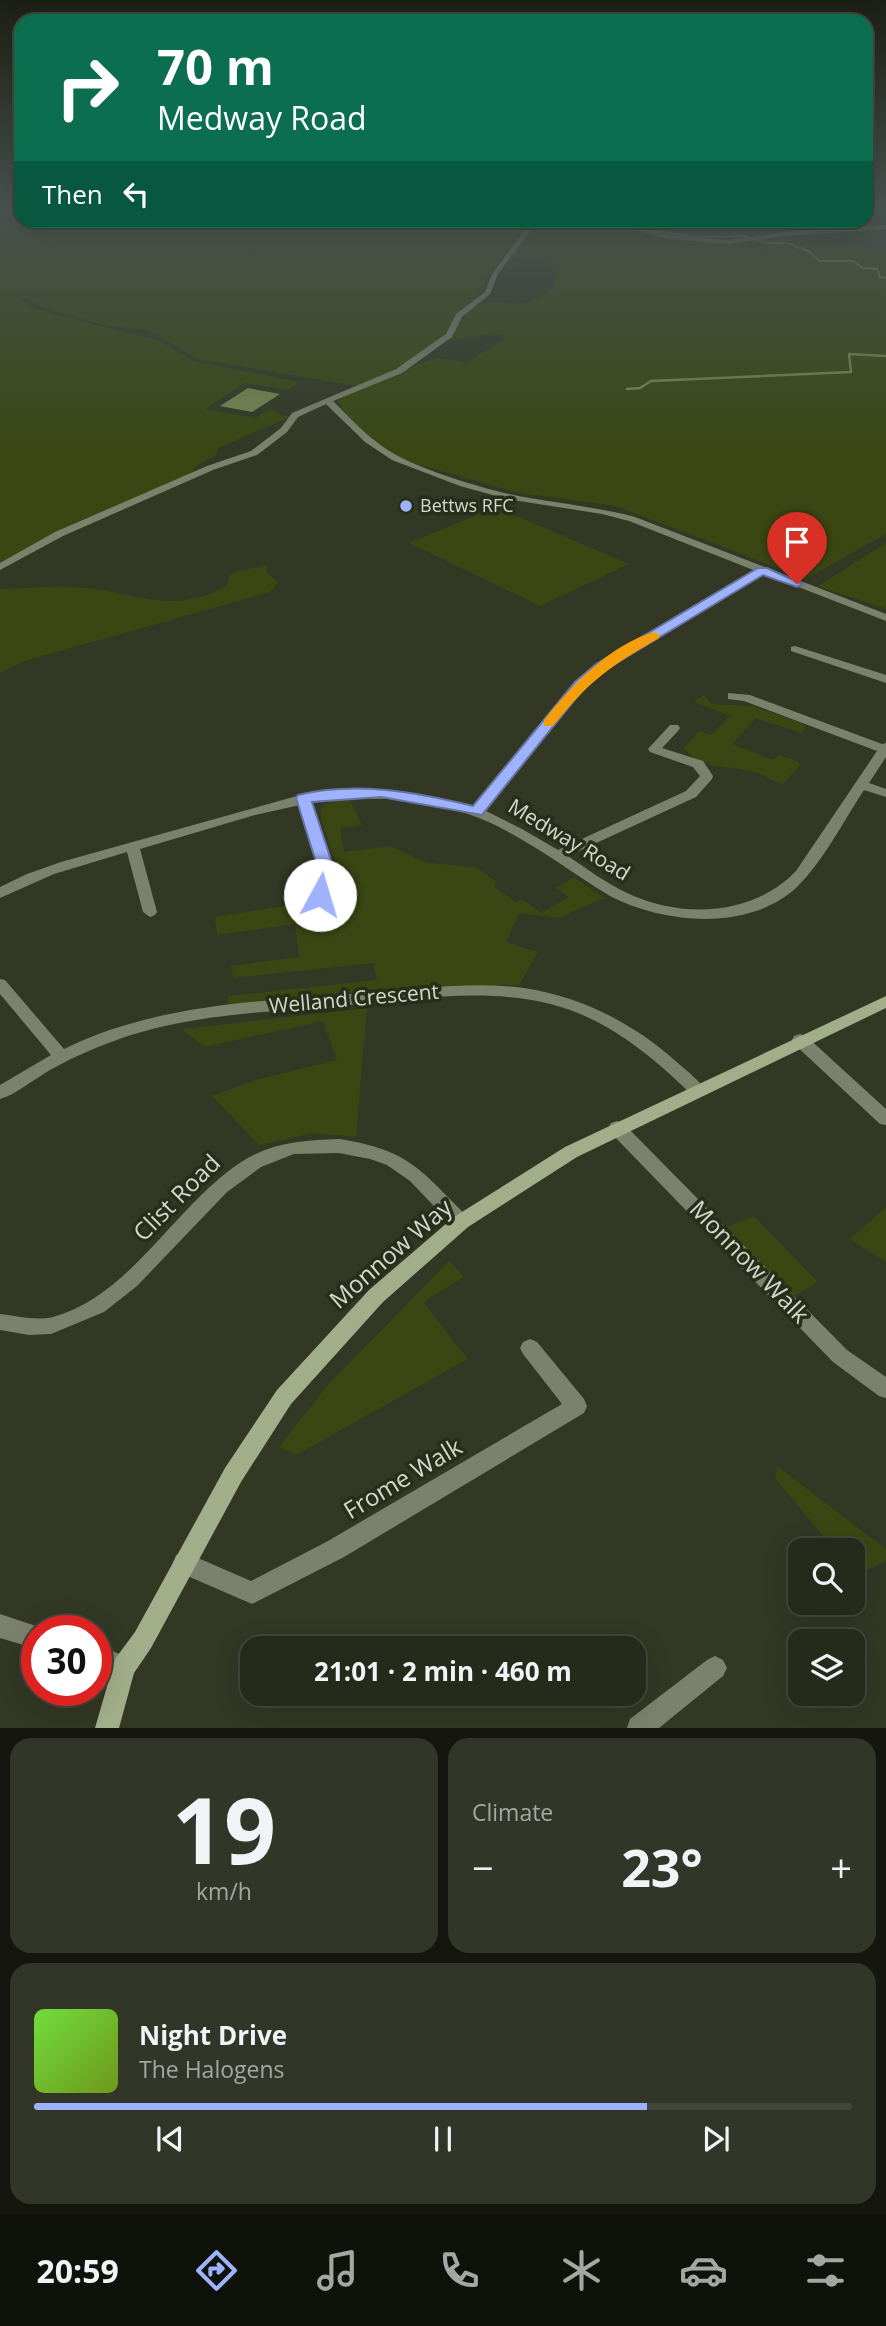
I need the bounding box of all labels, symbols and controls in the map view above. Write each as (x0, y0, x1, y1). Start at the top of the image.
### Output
text: 70 m (157, 33, 274, 99)
icon: right (42, 42, 133, 133)
text: Medway Road (157, 96, 367, 139)
icon: left (117, 175, 155, 213)
text: Then (42, 176, 103, 212)
place label: Bettws RFC (420, 493, 514, 517)
marker: Bettws RFC (398, 498, 414, 514)
pin (767, 512, 827, 584)
icon: arrive (778, 523, 816, 561)
street label: Medway Road (503, 792, 636, 887)
position arrow (283, 858, 357, 932)
street label: Welland Crescent (268, 977, 440, 1019)
street label: Clist Road (125, 1146, 227, 1248)
street label: Monnow Way (322, 1190, 459, 1315)
street label: Monnow Walk (683, 1192, 817, 1330)
street label: Frome Walk (337, 1429, 468, 1526)
map controls (788, 1538, 865, 1706)
button: search (788, 1538, 865, 1615)
speed limit sign: 30 (21, 1615, 112, 1706)
button: layers (788, 1629, 865, 1706)
text: 21:01 · 2 min · 460 m (314, 1653, 572, 1689)
text: 19 (172, 1767, 276, 1891)
text: Climate (472, 1796, 553, 1828)
text: 23° (621, 1831, 703, 1902)
text: − (472, 1841, 494, 1893)
text: + (830, 1841, 852, 1893)
text: km/h (196, 1875, 252, 1907)
text: Night Drive (139, 2017, 287, 2053)
text: The Halogens (139, 2053, 285, 2085)
icon: previous (151, 2120, 189, 2158)
icon: pause (424, 2120, 462, 2158)
icon: next (697, 2120, 735, 2158)
icon: directions (192, 2246, 241, 2295)
icon: music (313, 2246, 362, 2295)
icon: phone (435, 2246, 484, 2295)
icon: climate (557, 2246, 606, 2295)
icon: car (679, 2246, 728, 2295)
icon: filters (801, 2246, 850, 2295)
text: 20:59 (36, 2249, 119, 2292)

